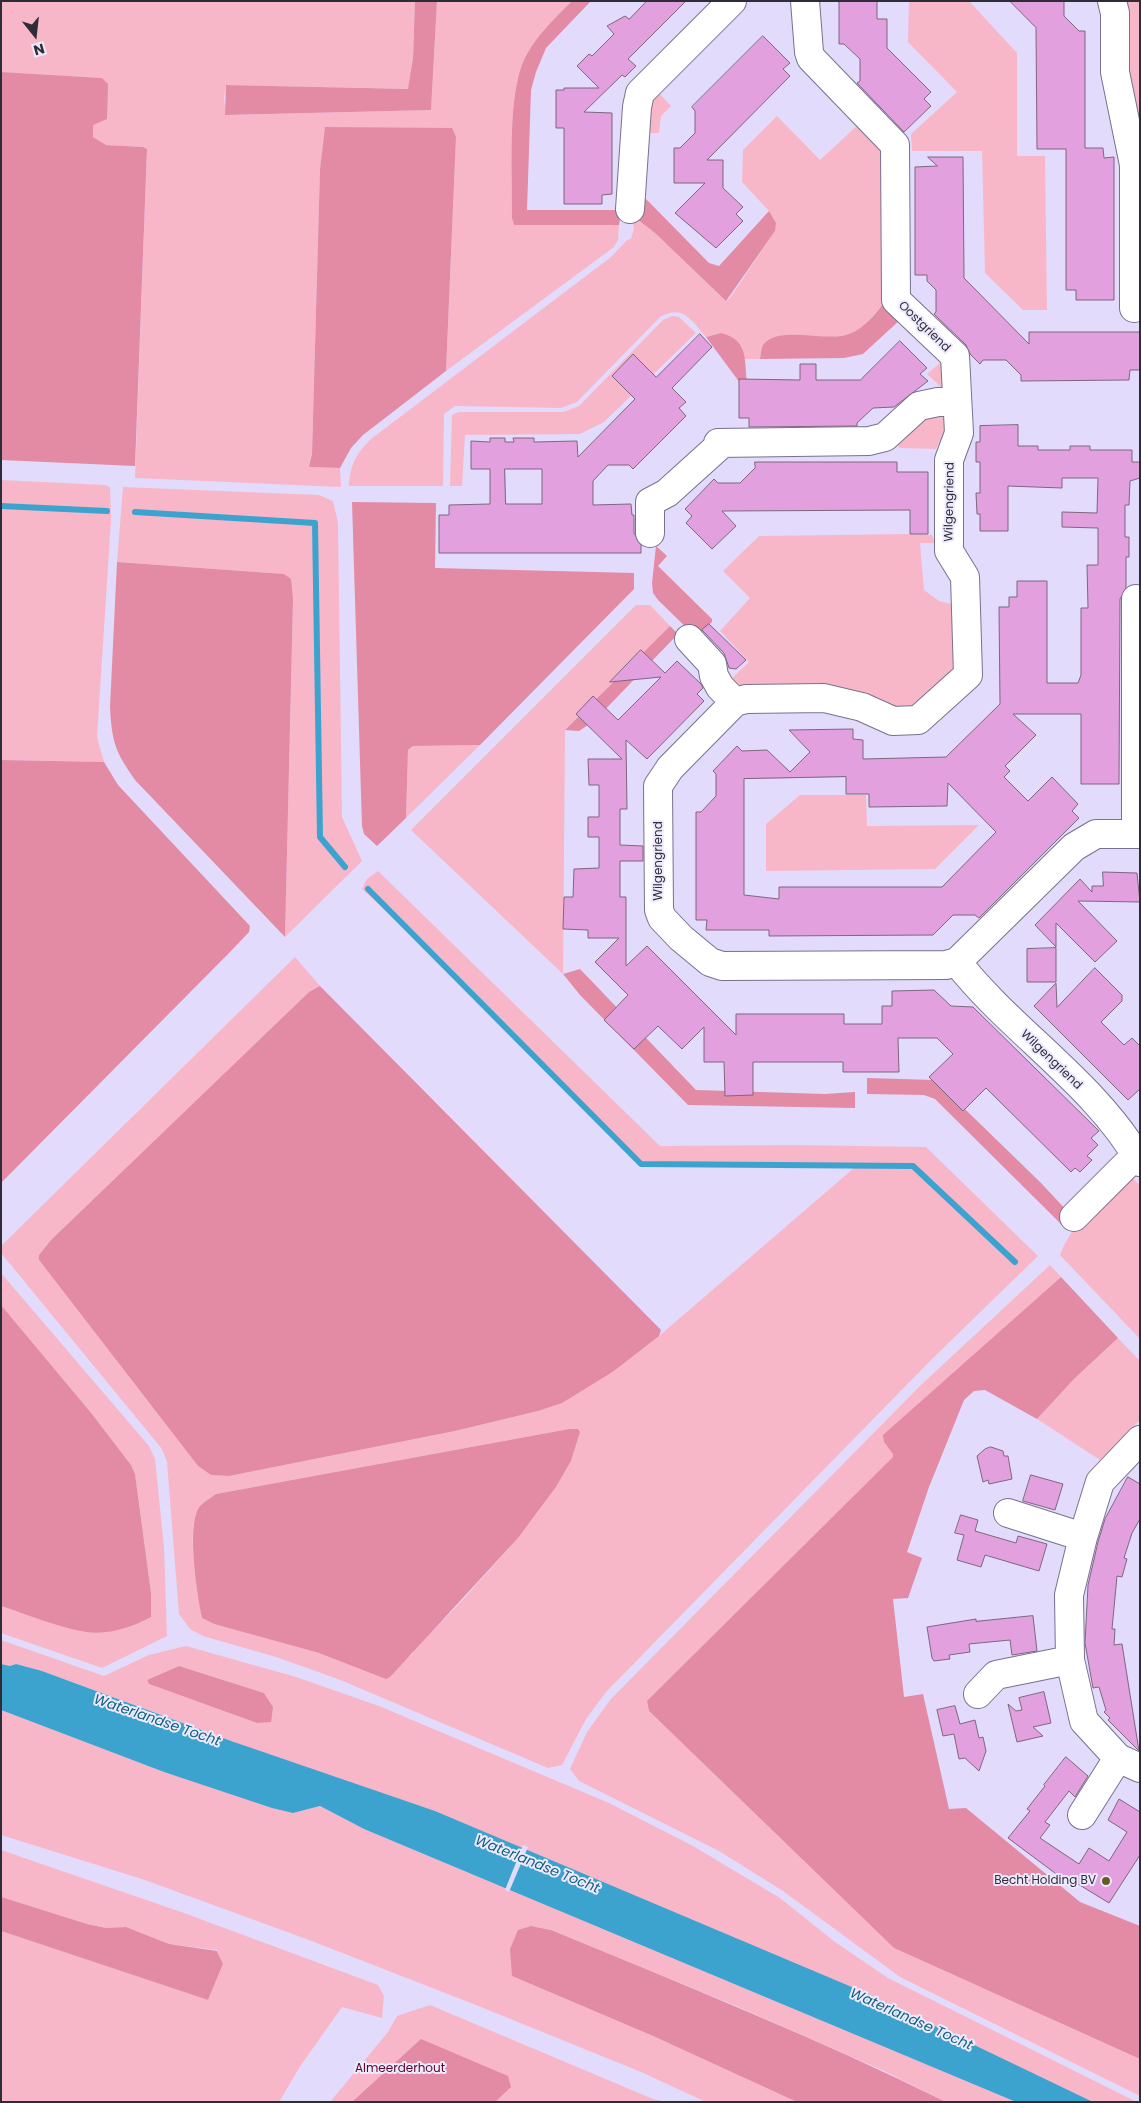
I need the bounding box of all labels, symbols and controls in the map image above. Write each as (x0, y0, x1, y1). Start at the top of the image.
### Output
north arrow (10, 10, 60, 60)
text: N (31, 38, 47, 60)
street label: Oostgriend (895, 299, 953, 355)
street label: Wilgengriend (942, 462, 958, 542)
street label: Wilgengriend (652, 821, 666, 901)
street label: Wilgengriend (1017, 1027, 1085, 1093)
water label: Waterlandse Tocht (92, 1691, 222, 1751)
water label: Waterlandse Tocht (472, 1832, 602, 1898)
place label: Becht Holding BV (994, 1874, 1096, 1888)
marker: Becht Holding BV (1100, 1875, 1112, 1887)
water label: Waterlandse Tocht (847, 1985, 975, 2055)
park label: Almeerderhout (355, 2062, 445, 2076)

